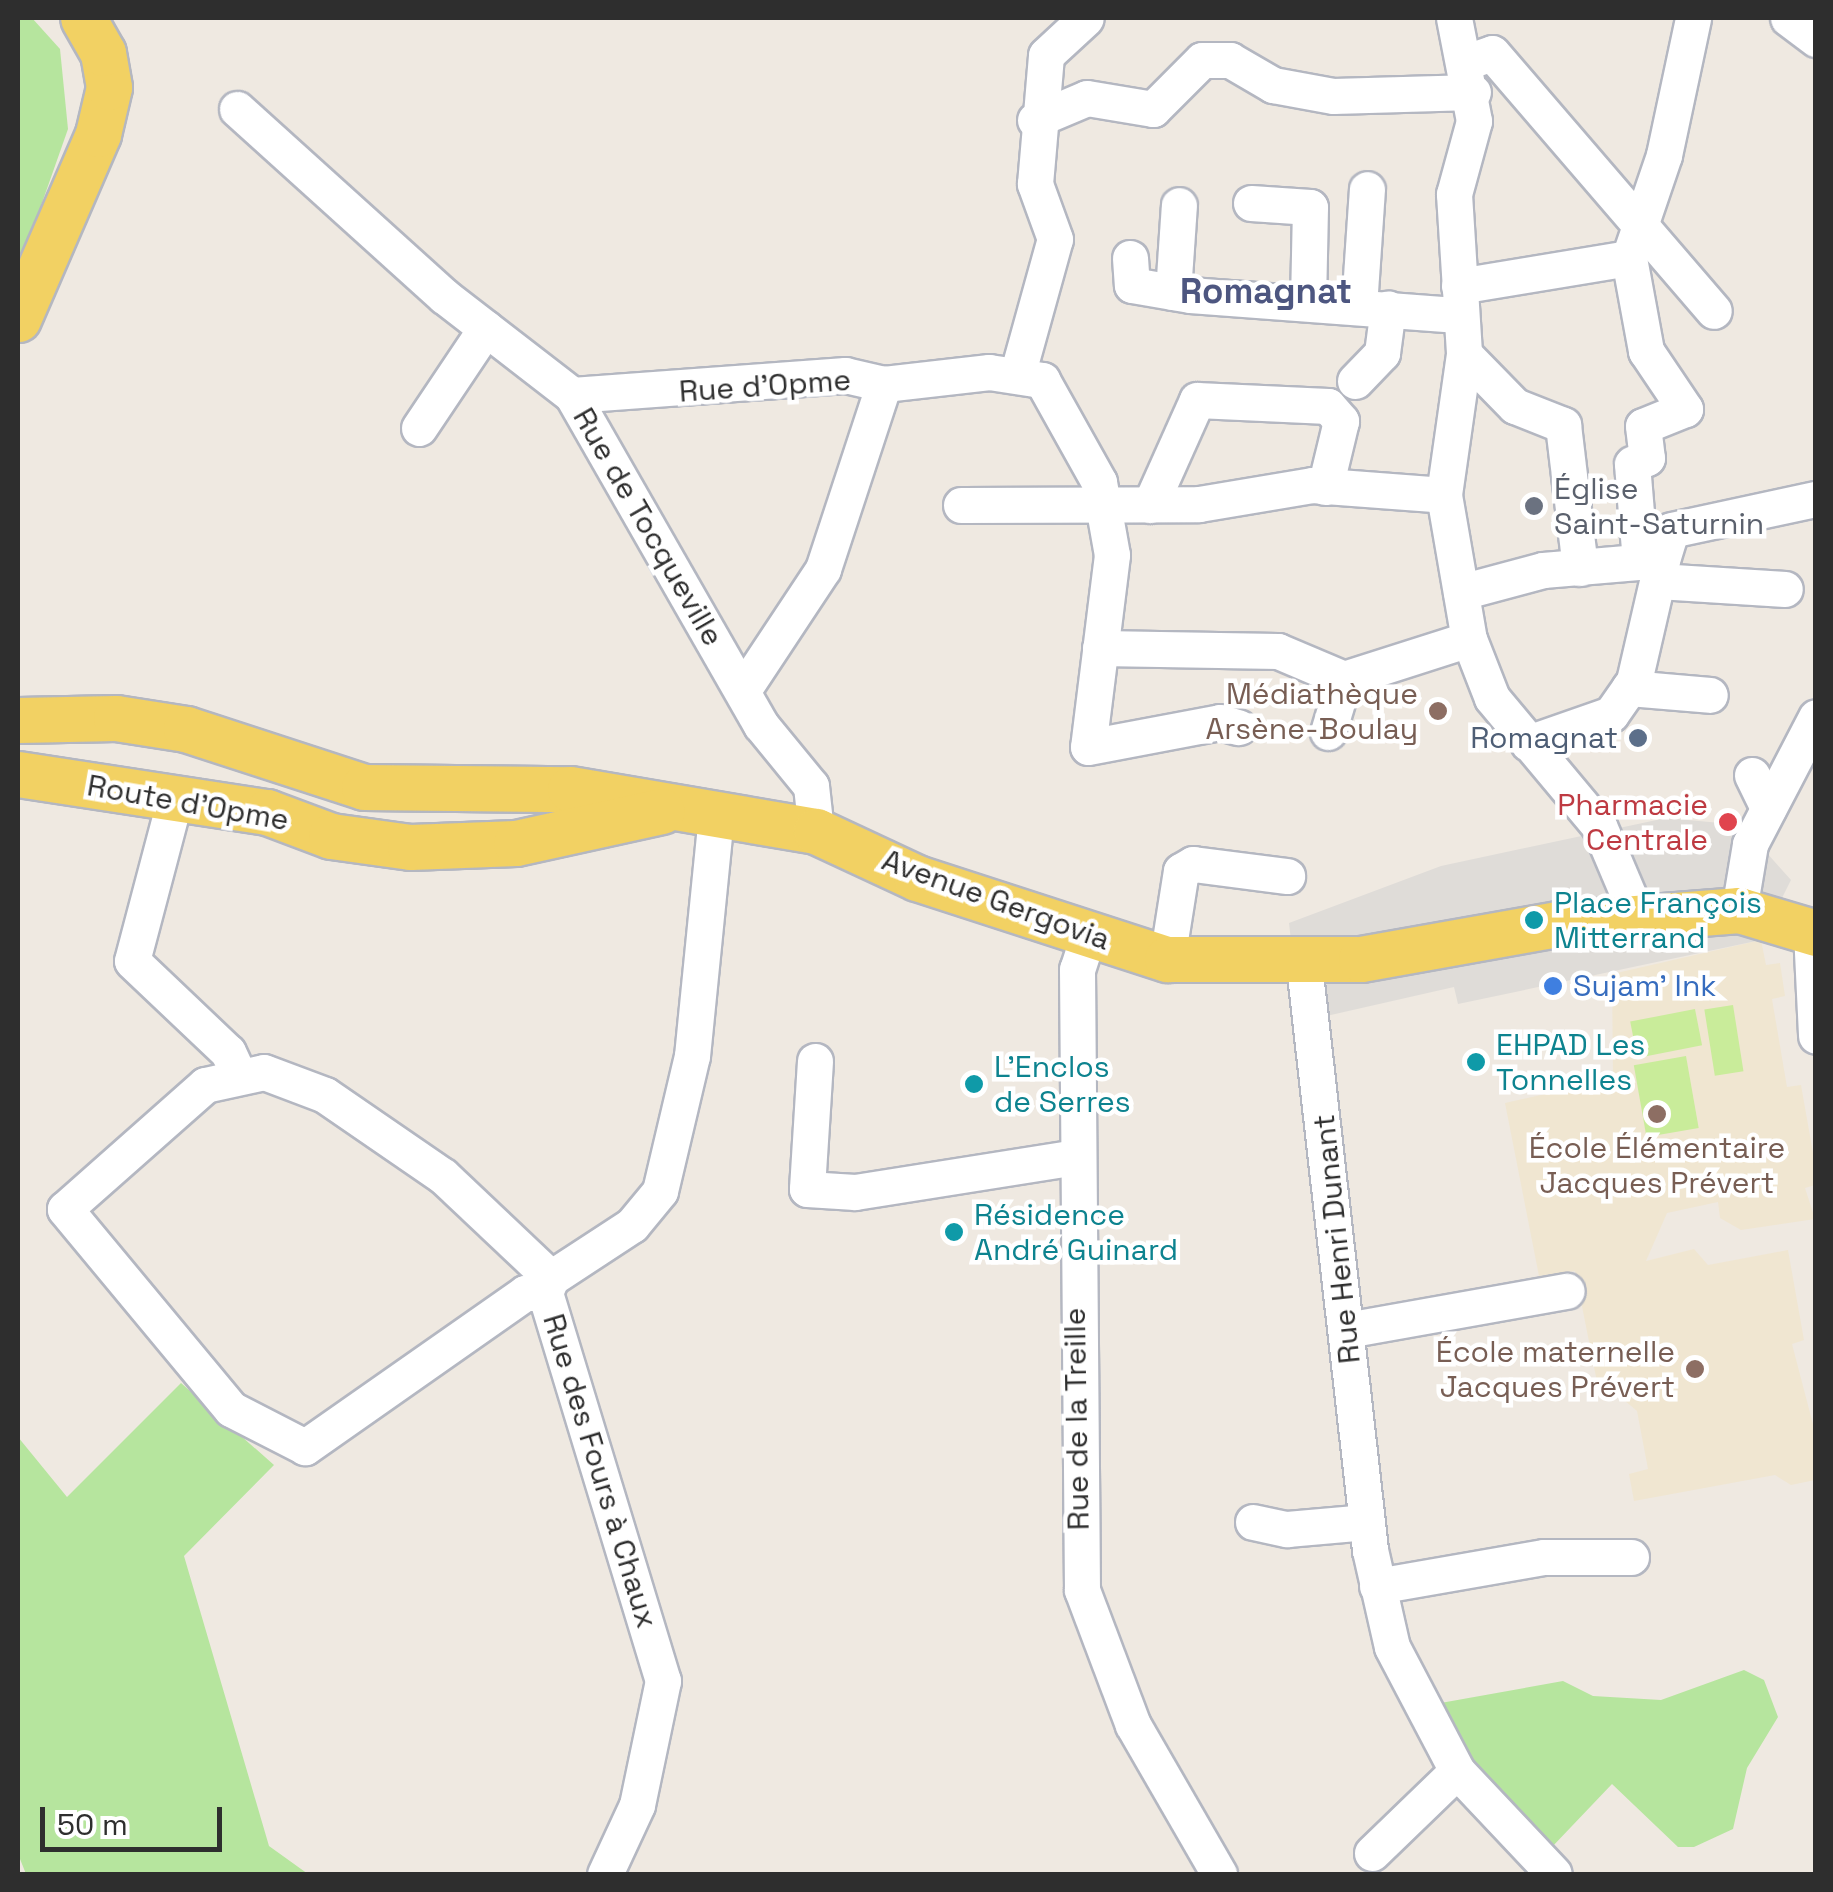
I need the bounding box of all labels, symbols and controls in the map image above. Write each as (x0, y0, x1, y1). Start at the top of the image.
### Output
district label: Romagnat (1180, 270, 1352, 312)
street label: Rue d'Opme (678, 362, 852, 410)
street label: Rue de Tocqueville (565, 401, 731, 653)
place label: Église Saint-Saturnin (1554, 471, 1764, 542)
marker: Église Saint-Saturnin (1523, 495, 1545, 517)
place label: Médiathèque Arsène-Boulay (1205, 676, 1418, 746)
marker: Médiathèque Arsène-Boulay (1427, 700, 1449, 722)
place label: Romagnat (1470, 720, 1618, 756)
marker: Romagnat (1627, 727, 1649, 749)
street label: Route d'Opme (84, 768, 292, 838)
place label: Pharmacie Centrale (1557, 787, 1708, 858)
marker: Pharmacie Centrale (1717, 811, 1739, 833)
street label: Avenue Gergovia (877, 842, 1115, 958)
place label: Place François Mitterrand (1554, 885, 1762, 956)
marker: Place François Mitterrand (1523, 909, 1545, 931)
place label: Sujam' Ink (1573, 968, 1716, 1004)
marker: Sujam' Ink (1542, 975, 1564, 997)
place label: EHPAD Les Tonnelles (1496, 1027, 1645, 1098)
place label: L'Enclos de Serres (994, 1049, 1131, 1120)
marker: EHPAD Les Tonnelles (1465, 1051, 1487, 1073)
marker: L'Enclos de Serres (963, 1073, 985, 1095)
marker: École Élémentaire Jacques Prévert (1646, 1103, 1668, 1125)
street label: Rue Henri Dunant (1306, 1112, 1368, 1366)
place label: École Élémentaire Jacques Prévert (1529, 1130, 1785, 1200)
place label: Résidence André Guinard (974, 1197, 1178, 1268)
marker: Résidence André Guinard (943, 1221, 965, 1243)
street label: Rue de la Treille (1057, 1307, 1097, 1531)
street label: Rue des Fours à Chaux (535, 1310, 665, 1632)
place label: École maternelle Jacques Prévert (1436, 1334, 1675, 1404)
marker: École maternelle Jacques Prévert (1684, 1358, 1706, 1380)
scale bar (45, 1787, 228, 1849)
text: 50 m (57, 1805, 128, 1844)

